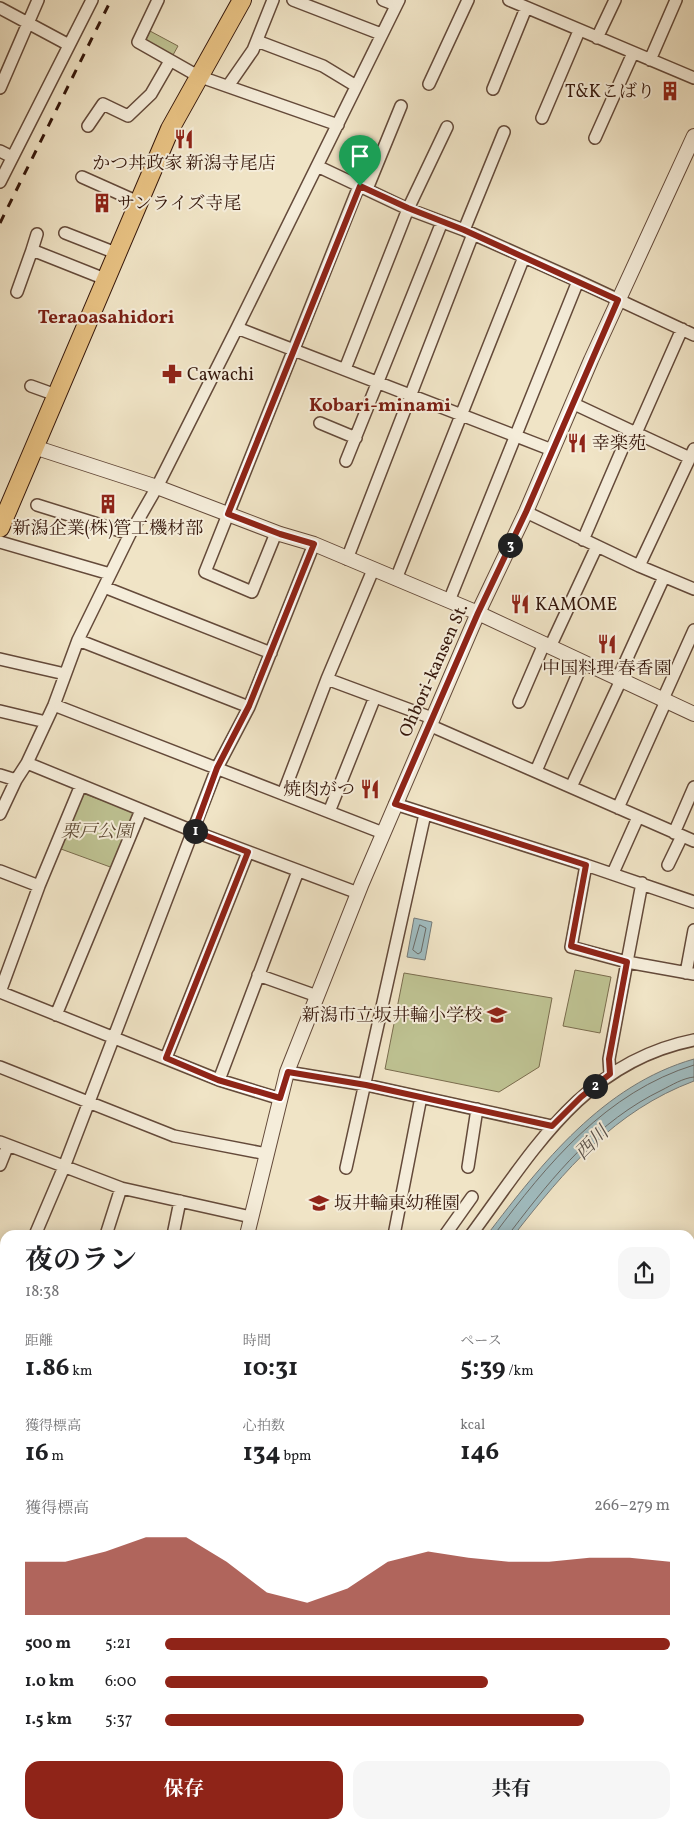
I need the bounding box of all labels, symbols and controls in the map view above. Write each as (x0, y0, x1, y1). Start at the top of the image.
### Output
place label: T&Kこばり (565, 80, 655, 105)
building icon: T&Kこばり (659, 80, 681, 102)
restaurant icon: かつ丼政家 新潟寺尾店 (173, 128, 195, 150)
pin (339, 135, 381, 186)
icon: arrive (346, 142, 374, 170)
place label: かつ丼政家 新潟寺尾店 (92, 152, 276, 177)
building icon: サンライズ寺尾 (91, 192, 113, 214)
place label: サンライズ寺尾 (117, 192, 241, 217)
district label: Teraoasahidori (37, 305, 175, 331)
pharmacy icon: Cawachi (161, 363, 183, 385)
place label: Cawachi (187, 363, 254, 388)
district label: Kobari-minami (309, 393, 451, 419)
restaurant icon: 幸楽苑 (566, 432, 588, 454)
place label: 幸楽苑 (592, 432, 646, 457)
building icon: 新潟企業(株)管工機材部 (97, 493, 119, 515)
place label: 新潟企業(株)管工機材部 (13, 517, 203, 542)
pin: 3 (498, 532, 522, 558)
text: 3 (507, 536, 514, 555)
restaurant icon: KAMOME (509, 593, 531, 615)
place label: KAMOME (535, 593, 618, 618)
street label: Ohbori-kansen St. (394, 600, 475, 741)
restaurant icon: 中国料理 春香園 (596, 633, 618, 655)
place label: 中国料理 春香園 (542, 657, 672, 682)
place label: 焼肉がつ (283, 778, 355, 803)
restaurant icon: 焼肉がつ (359, 778, 381, 800)
pin: 1 (182, 818, 208, 844)
park label: 栗戸公園 (61, 820, 136, 845)
text: 1 (193, 822, 198, 841)
place label: 新潟市立坂井輪小学校 (302, 1004, 482, 1029)
school or university icon: 新潟市立坂井輪小学校 (486, 1004, 508, 1026)
pin: 2 (582, 1074, 608, 1098)
text: 2 (592, 1077, 599, 1096)
water label: 西川 (570, 1119, 616, 1166)
school or university icon: 坂井輪東幼稚園 (308, 1192, 330, 1214)
place label: 坂井輪東幼稚園 (334, 1192, 460, 1217)
text: 夜のラン (25, 1242, 137, 1281)
button: share (618, 1247, 670, 1299)
text: 18:38 (25, 1281, 59, 1303)
text: 距離 (25, 1332, 53, 1351)
text: 時間 (243, 1332, 271, 1351)
text: ペース (460, 1332, 502, 1351)
text: 1.86 (25, 1351, 70, 1386)
text: 10:31 (243, 1351, 298, 1386)
text: 5:39 (460, 1351, 506, 1386)
text: km (70, 1362, 92, 1381)
text: /km (506, 1362, 534, 1381)
text: kcal (460, 1416, 485, 1435)
text: 獲得標高 (25, 1417, 81, 1436)
text: 心拍数 (243, 1417, 285, 1436)
text: 146 (460, 1435, 499, 1470)
text: 16 (25, 1436, 49, 1471)
text: 134 (243, 1436, 281, 1471)
text: m (49, 1447, 64, 1466)
text: bpm (281, 1447, 311, 1466)
text: 266–279 m (594, 1495, 670, 1517)
text: 獲得標高 (25, 1498, 89, 1520)
text: 500 m (25, 1633, 71, 1655)
text: 5:21 (105, 1633, 131, 1655)
text: 1.0 km (25, 1671, 74, 1693)
text: 6:00 (105, 1671, 136, 1693)
text: 1.5 km (25, 1709, 72, 1731)
text: 5:37 (105, 1709, 132, 1731)
button: 保存 (25, 1761, 343, 1819)
button: 共有 (353, 1761, 670, 1819)

